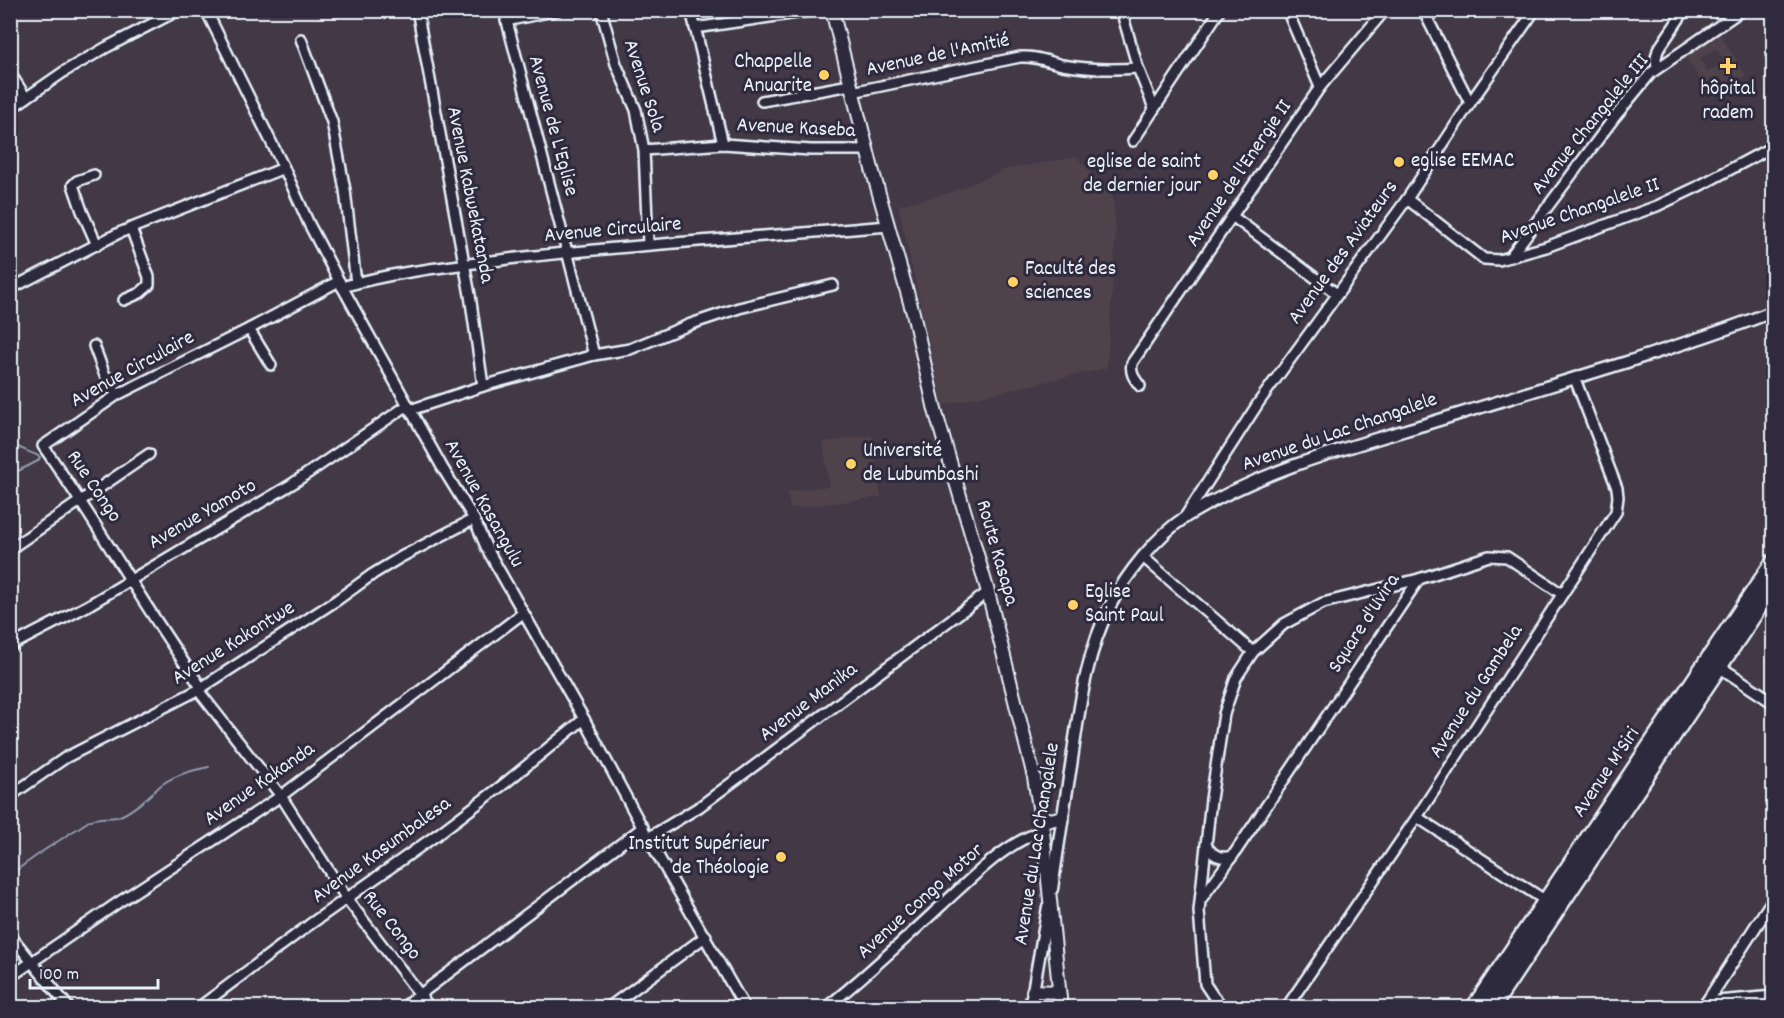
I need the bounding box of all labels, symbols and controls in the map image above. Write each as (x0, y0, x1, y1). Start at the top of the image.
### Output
street label: Avenue de l'Amitié (864, 26, 1012, 86)
street label: Avenue Sola (614, 36, 672, 137)
place label: Chappelle Anuarite (734, 48, 812, 102)
street label: Avenue Changalele III (1525, 48, 1658, 202)
street label: Avenue de L'Eglise (519, 52, 585, 200)
marker: hôpital radem (1719, 57, 1737, 75)
marker: Chappelle Anuarite (817, 68, 831, 82)
place label: hôpital radem (1700, 75, 1756, 129)
street label: Avenue de l'Energie II (1180, 94, 1301, 254)
street label: Avenue Kabwekatanda (437, 104, 501, 287)
street label: Avenue Kaseba (736, 111, 857, 147)
place label: eglise EEMAC (1411, 147, 1514, 177)
place label: eglise de saint de dernier jour (1083, 148, 1201, 202)
marker: eglise EEMAC (1392, 155, 1406, 169)
marker: eglise de saint de dernier jour (1206, 168, 1220, 182)
street label: Avenue Changalele II (1496, 170, 1664, 253)
street label: Avenue des Aviateurs (1281, 175, 1407, 331)
street label: Avenue Circulaire (543, 210, 683, 252)
place label: Faculté des sciences (1025, 255, 1116, 309)
marker: Faculté des sciences (1006, 275, 1020, 289)
street label: Avenue Circulaire (66, 324, 200, 416)
street label: Avenue du Lac Changalele (1238, 385, 1442, 481)
street label: Avenue Kasangulu (435, 434, 531, 574)
place label: Université de Lubumbashi (863, 437, 979, 491)
street label: Rue Congo (58, 445, 128, 529)
marker: Université de Lubumbashi (844, 457, 858, 471)
street label: Avenue Yamoto (143, 472, 263, 558)
street label: Route Kasapa (967, 497, 1026, 610)
street label: Square d'Uvira (1321, 567, 1409, 680)
place label: Eglise Saint Paul (1085, 578, 1164, 632)
street label: Avenue Kakontwe (167, 594, 301, 694)
marker: Eglise Saint Paul (1066, 598, 1080, 612)
street label: Avenue du Gambela (1422, 618, 1532, 765)
street label: Avenue Manika (753, 655, 865, 750)
street label: Avenue M'Siri (1566, 722, 1648, 824)
street label: Avenue Kakanda (198, 735, 323, 834)
street label: Avenue du Lac Changalele (1007, 741, 1069, 947)
street label: Avenue Kasumbalesa (306, 789, 459, 912)
place label: Institut Supérieur de Théologie (628, 830, 769, 884)
street label: Avenue Congo Motor (851, 837, 991, 967)
marker: Institut Supérieur de Théologie (774, 850, 788, 864)
street label: Rue Congo (354, 885, 428, 967)
scale bar (30, 952, 158, 990)
text: 100 m (39, 963, 79, 988)

